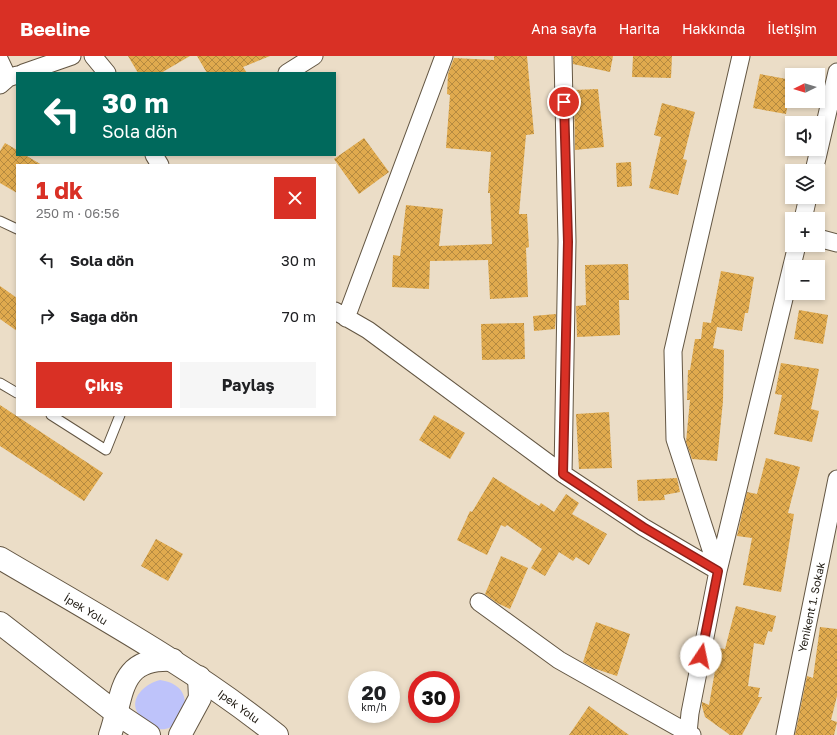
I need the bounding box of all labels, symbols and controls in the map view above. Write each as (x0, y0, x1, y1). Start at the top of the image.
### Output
text: Beeline (20, 17, 90, 40)
text: Ana sayfa (531, 20, 597, 37)
text: Harita (619, 20, 660, 37)
text: Hakkında (682, 20, 745, 37)
text: İletişim (767, 20, 817, 37)
north arrow (785, 68, 825, 108)
map controls (785, 68, 825, 300)
pin (547, 85, 581, 119)
text: 30 m (102, 86, 169, 119)
icon: left (36, 88, 88, 140)
icon: arrive (553, 91, 575, 113)
button: sound (785, 116, 825, 156)
text: Sola dön (102, 120, 178, 142)
button: layers (785, 164, 825, 204)
text: 1 dk (36, 175, 83, 204)
button: close (274, 177, 316, 219)
text: 250 m · 06:56 (36, 205, 120, 221)
button: + (785, 212, 825, 252)
icon: left (36, 249, 58, 271)
text: Sola dön (70, 251, 134, 269)
text: 30 m (281, 251, 316, 269)
button: − (785, 260, 825, 300)
icon: right (36, 305, 58, 327)
text: Sağa dön (70, 307, 138, 325)
text: 70 m (282, 307, 316, 325)
button: Çıkış (36, 362, 172, 408)
button: Paylaş (180, 362, 316, 408)
street label: Yenikent 1. Sokak (795, 561, 827, 653)
street label: İpek Yolu (62, 591, 110, 627)
position arrow (680, 635, 722, 677)
speed limit sign: 30 (408, 671, 460, 723)
text: 20 (361, 680, 387, 704)
street label: Ipek Yolu (216, 686, 262, 726)
text: km/h (361, 701, 387, 713)

